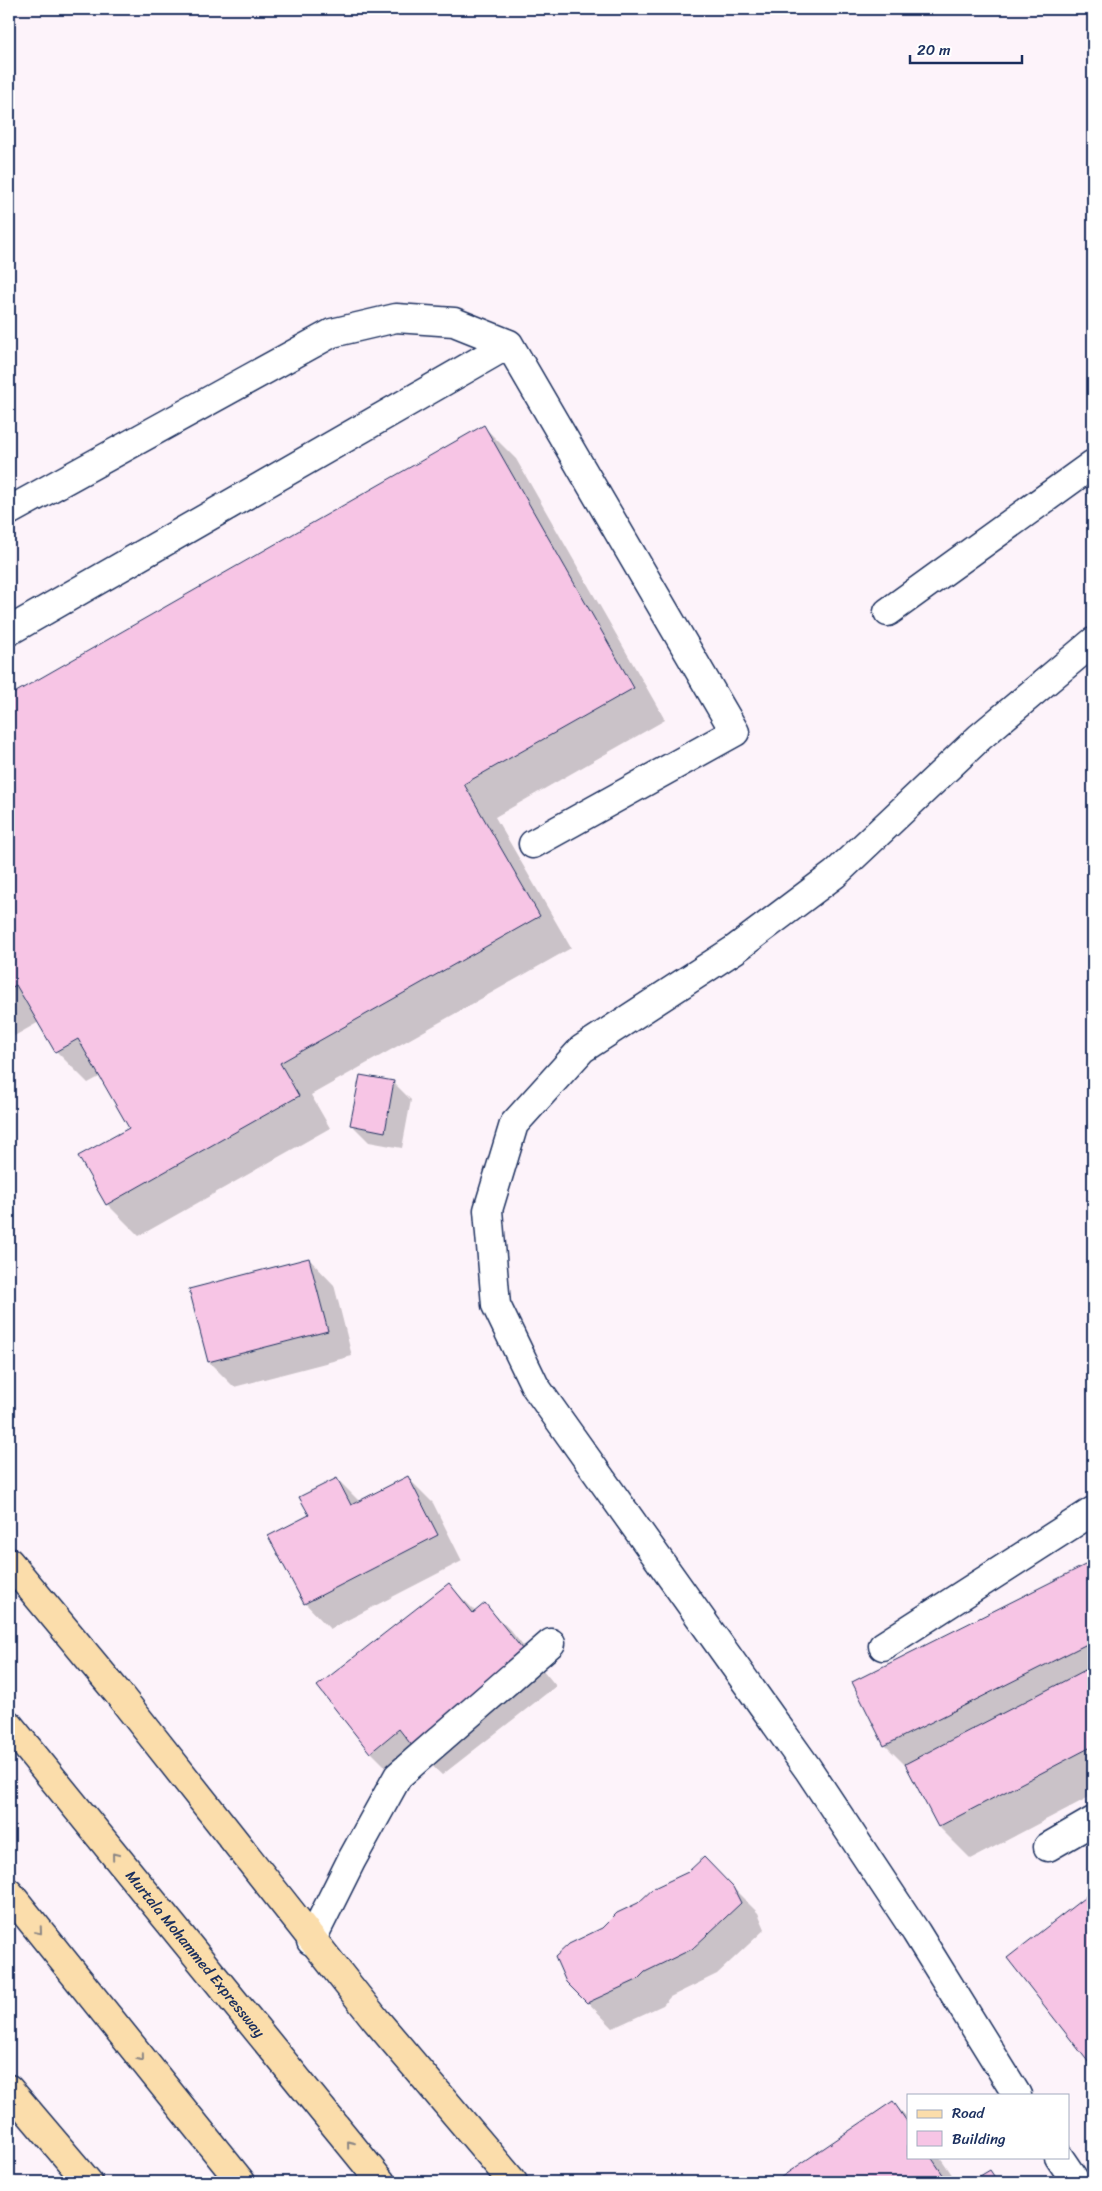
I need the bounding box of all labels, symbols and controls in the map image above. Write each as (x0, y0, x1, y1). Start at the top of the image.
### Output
scale bar (910, 32, 1022, 64)
text: 20 m (917, 37, 951, 63)
one-way arrow (111, 1852, 120, 1861)
street label: Murtala Mohammed Expressway (119, 1864, 272, 2044)
one-way arrow (34, 1926, 43, 1935)
one-way arrow (136, 2052, 144, 2061)
legend (907, 2094, 1070, 2158)
text: Road (952, 2100, 985, 2126)
text: Building (952, 2126, 1006, 2152)
one-way arrow (347, 2141, 356, 2150)

